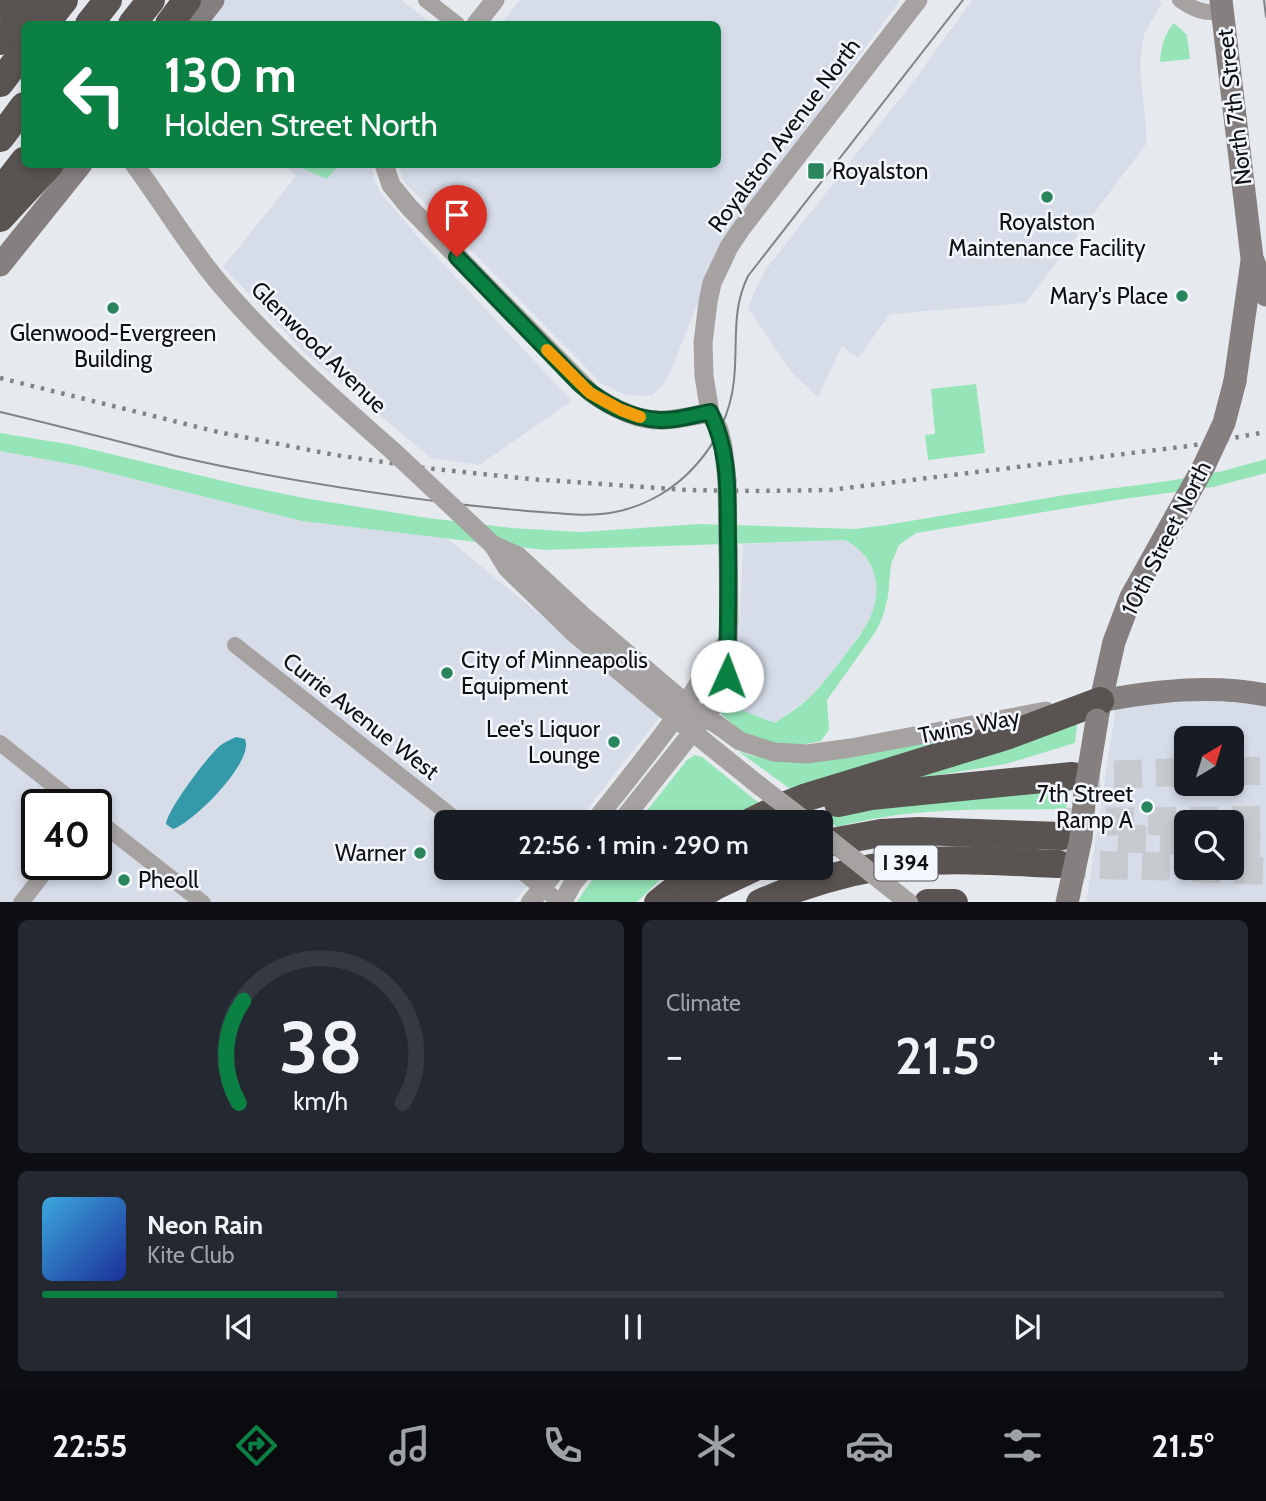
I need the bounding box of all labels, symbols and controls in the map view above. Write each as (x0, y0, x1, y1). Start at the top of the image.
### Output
street label: North 7th Street (1210, 27, 1257, 187)
street label: Royalston Avenue North (702, 32, 866, 238)
text: 130 m (164, 45, 297, 104)
icon: left (49, 49, 140, 140)
text: Holden Street North (164, 105, 438, 144)
place label: Royalston (832, 157, 928, 185)
marker: Royalston (806, 161, 826, 181)
pin (427, 185, 487, 257)
marker: Royalston Maintenance Facility (1039, 189, 1055, 205)
icon: arrive (438, 196, 476, 234)
place label: Royalston Maintenance Facility (948, 208, 1146, 262)
street label: Glenwood Avenue (245, 275, 393, 419)
place label: Mary's Place (1050, 282, 1168, 310)
marker: Mary's Place (1174, 288, 1190, 304)
marker: Glenwood-Evergreen Building (105, 300, 121, 316)
place label: Glenwood-Evergreen Building (10, 319, 216, 373)
street label: 10th Street North (1115, 456, 1217, 620)
position arrow (690, 639, 764, 713)
street label: Currie Avenue West (277, 646, 445, 786)
place label: City of Minneapolis Equipment (461, 646, 648, 700)
marker: City of Minneapolis Equipment (439, 665, 455, 681)
street label: Twins Way (916, 702, 1022, 750)
place label: Lee's Liquor Lounge (486, 715, 601, 769)
north arrow (1174, 726, 1244, 796)
map controls (1174, 726, 1244, 880)
marker: Lee's Liquor Lounge (606, 734, 622, 750)
place label: 7th Street Ramp A (1037, 780, 1133, 834)
speed limit sign: 40 (21, 789, 112, 880)
marker: 7th Street Ramp A (1139, 799, 1155, 815)
button: search (1174, 810, 1244, 880)
text: 22:56 · 1 min · 290 m (518, 829, 749, 861)
place label: Warner (335, 839, 407, 867)
marker: Warner (412, 845, 428, 861)
road number: I 394 (874, 846, 937, 880)
place label: Pheoll (138, 866, 199, 894)
marker: Pheoll (116, 872, 132, 888)
text: Climate (666, 989, 741, 1017)
text: 38 (279, 1003, 363, 1091)
text: 21.5° (895, 1024, 995, 1087)
text: − (666, 1032, 683, 1079)
text: + (1207, 1032, 1224, 1079)
text: km/h (294, 1085, 348, 1115)
text: Neon Rain (147, 1209, 263, 1241)
text: Kite Club (147, 1241, 234, 1269)
icon: previous (220, 1308, 258, 1346)
icon: pause (614, 1308, 652, 1346)
icon: next (1008, 1308, 1046, 1346)
icon: directions (232, 1421, 281, 1470)
icon: music (385, 1421, 434, 1470)
icon: phone (538, 1421, 587, 1470)
icon: climate (692, 1421, 741, 1470)
icon: car (845, 1421, 894, 1470)
icon: filters (998, 1421, 1047, 1470)
text: 22:55 (52, 1426, 127, 1465)
text: 21.5° (1152, 1426, 1214, 1465)

